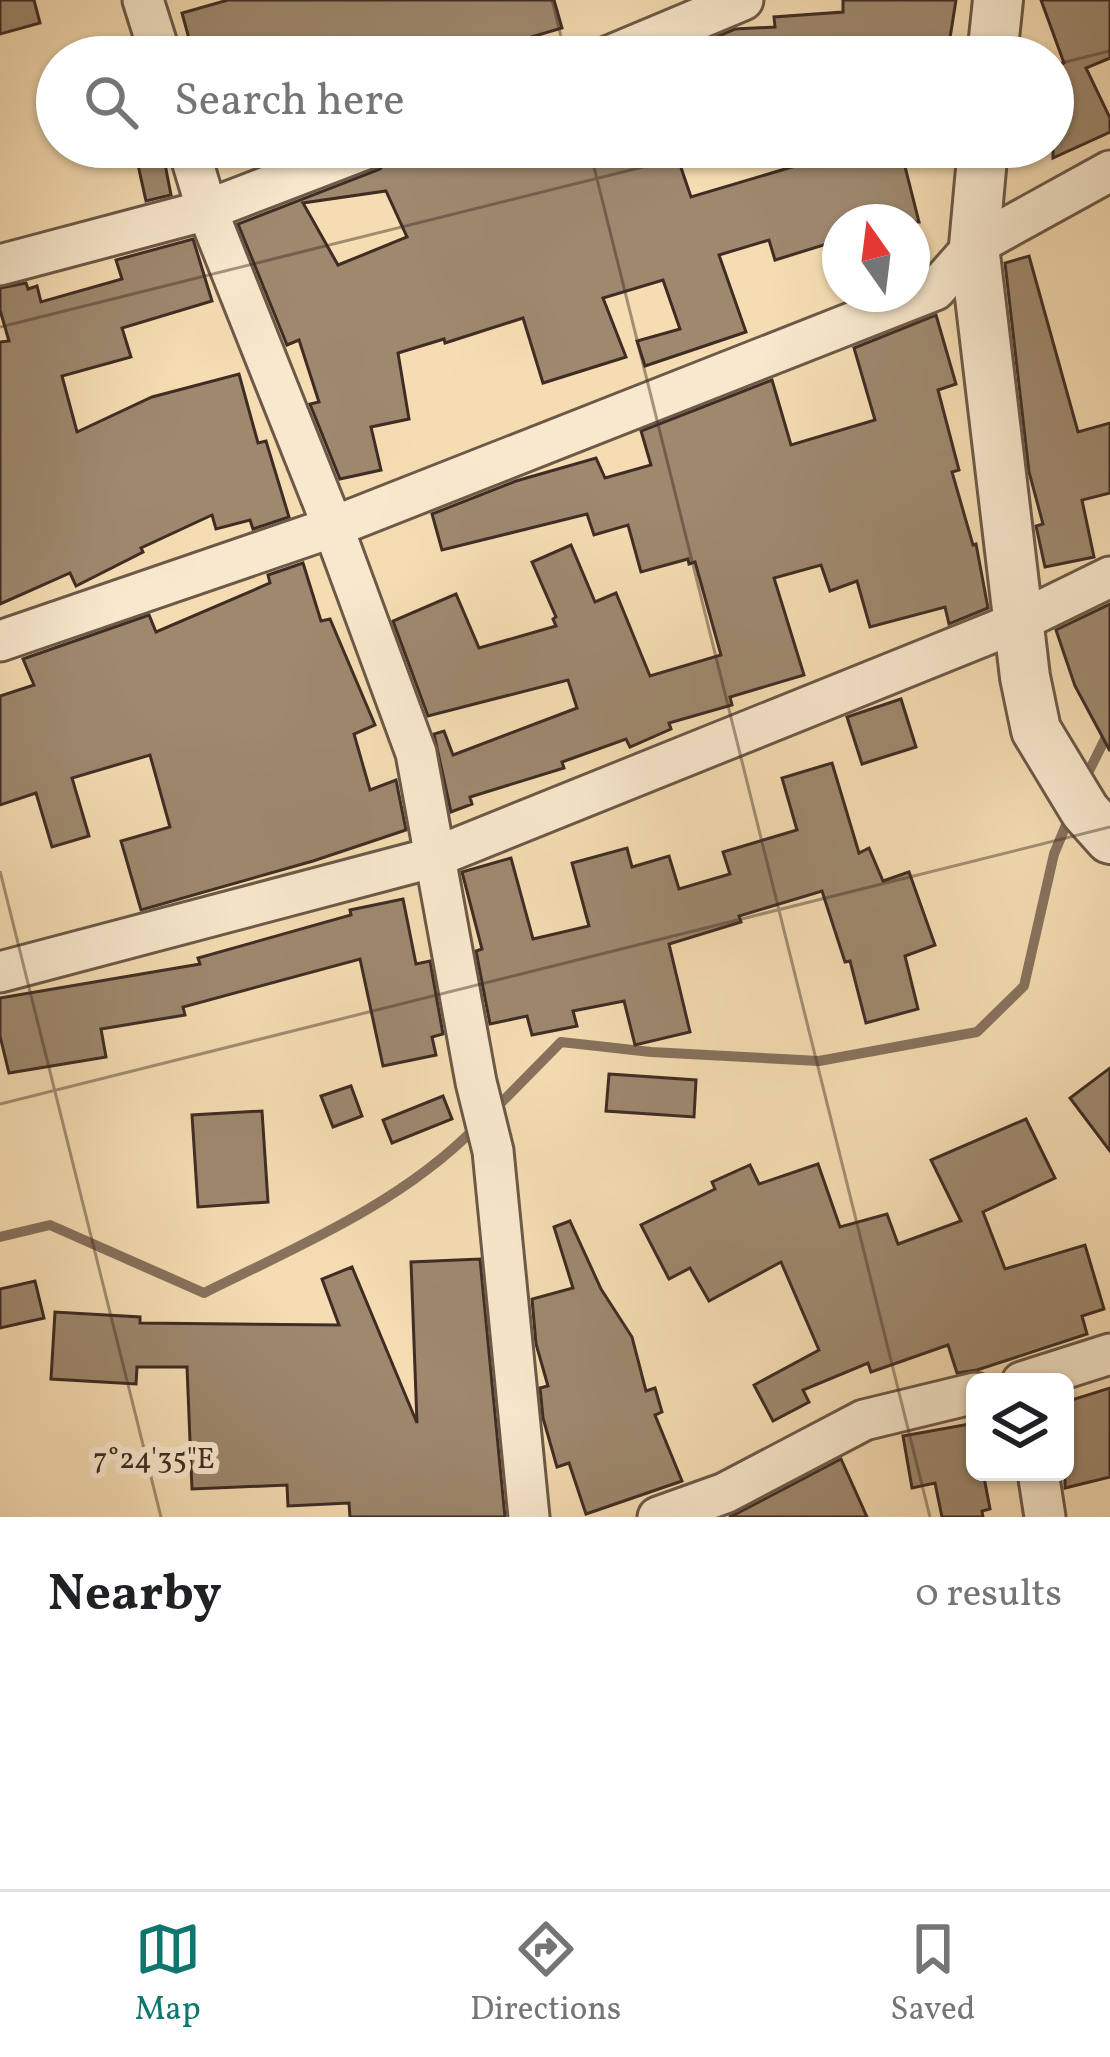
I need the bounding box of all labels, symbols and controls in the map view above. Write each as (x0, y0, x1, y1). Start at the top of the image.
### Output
search box (36, 36, 1074, 168)
icon: search (78, 69, 144, 135)
text: Search here (174, 71, 405, 134)
north arrow (822, 204, 930, 312)
map controls (966, 1373, 1074, 1481)
button: layers (966, 1373, 1074, 1481)
text: 7°24'35"E (93, 1439, 215, 1481)
text: Nearby (48, 1560, 222, 1631)
text: 0 results (915, 1568, 1062, 1622)
tab: Map (135, 1916, 201, 2034)
tab: Directions (470, 1916, 621, 2034)
tab: Saved (890, 1916, 975, 2034)

